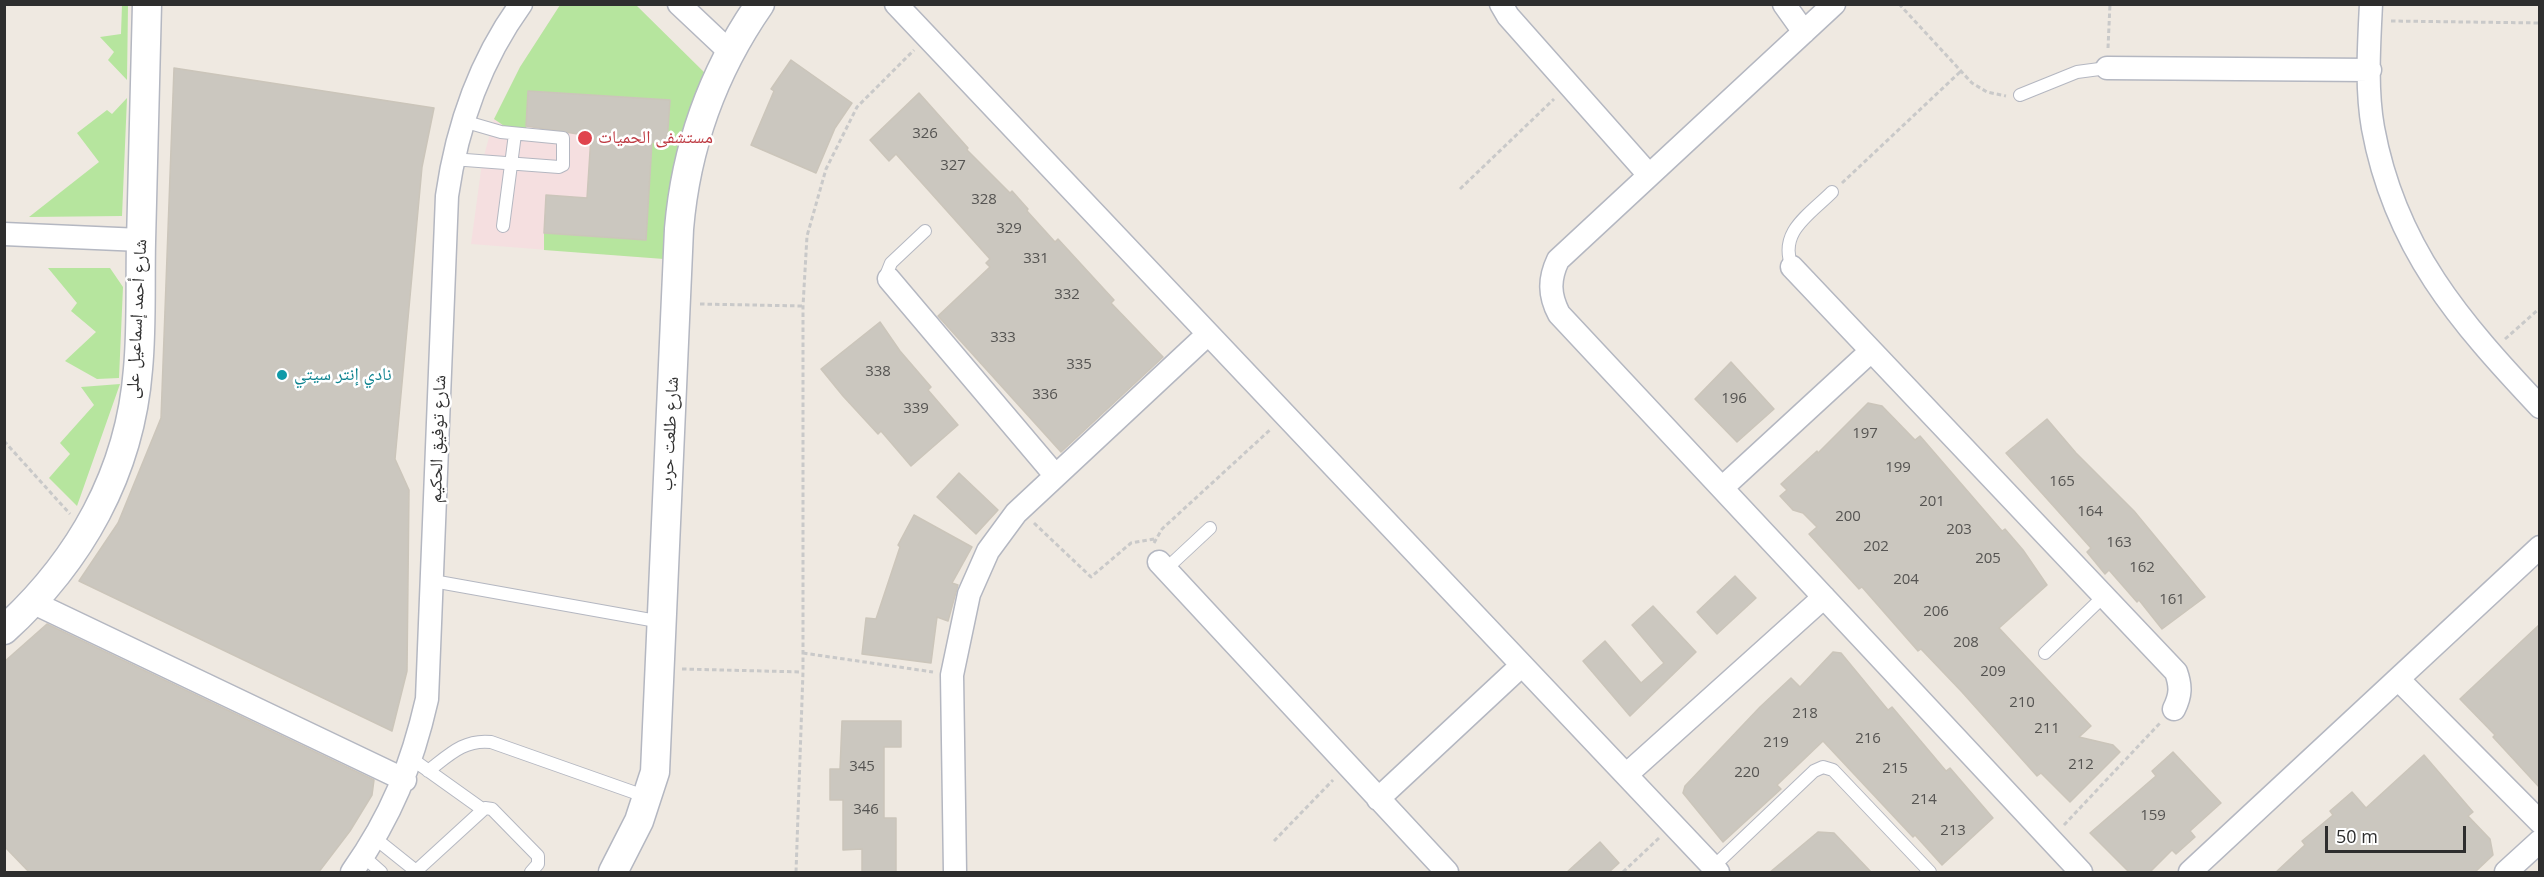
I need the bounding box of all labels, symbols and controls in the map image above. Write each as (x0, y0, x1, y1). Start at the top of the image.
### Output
house number: 326 (912, 125, 938, 143)
place label: مستشفى الحميات (598, 127, 713, 149)
marker: مستشفى الحميات (576, 129, 594, 147)
house number: 327 (940, 157, 966, 175)
house number: 328 (971, 191, 997, 209)
house number: 329 (996, 220, 1022, 238)
street label: شارع أحمد إسماعيل على (122, 238, 152, 400)
house number: 331 (1023, 250, 1049, 268)
house number: 332 (1054, 286, 1080, 304)
house number: 333 (990, 329, 1016, 347)
house number: 335 (1066, 356, 1092, 374)
house number: 338 (865, 363, 891, 381)
place label: نادي إنتر سيتي (294, 364, 392, 386)
marker: نادي إنتر سيتي (275, 368, 289, 382)
street label: شارع توفيق الحكيم (425, 375, 451, 503)
street label: شارع طلعت حرب (656, 376, 684, 492)
house number: 336 (1032, 386, 1058, 404)
house number: 196 (1721, 390, 1747, 408)
house number: 339 (903, 400, 929, 418)
house number: 197 (1852, 425, 1878, 443)
house number: 199 (1885, 459, 1911, 477)
house number: 165 (2049, 473, 2075, 491)
house number: 201 (1919, 493, 1945, 511)
house number: 164 (2077, 503, 2103, 521)
house number: 200 (1835, 508, 1861, 526)
house number: 203 (1946, 521, 1972, 539)
house number: 163 (2106, 534, 2132, 552)
house number: 202 (1863, 538, 1889, 556)
house number: 205 (1975, 550, 2001, 568)
house number: 162 (2129, 559, 2155, 577)
house number: 204 (1893, 571, 1919, 589)
house number: 161 (2159, 591, 2185, 609)
house number: 206 (1923, 603, 1949, 621)
house number: 208 (1953, 634, 1979, 652)
house number: 209 (1980, 663, 2006, 681)
house number: 210 (2009, 694, 2035, 712)
house number: 218 (1792, 705, 1818, 723)
house number: 211 (2034, 720, 2060, 738)
house number: 216 (1855, 730, 1881, 748)
house number: 219 (1763, 734, 1789, 752)
house number: 212 (2068, 756, 2094, 774)
house number: 345 (849, 758, 875, 776)
house number: 215 (1882, 760, 1908, 778)
house number: 220 (1734, 764, 1760, 782)
house number: 214 (1911, 791, 1937, 809)
house number: 346 (853, 801, 879, 819)
house number: 159 (2140, 807, 2166, 825)
scale bar (2328, 814, 2469, 852)
house number: 213 (1940, 822, 1966, 840)
text: 50 m (2336, 824, 2378, 848)

